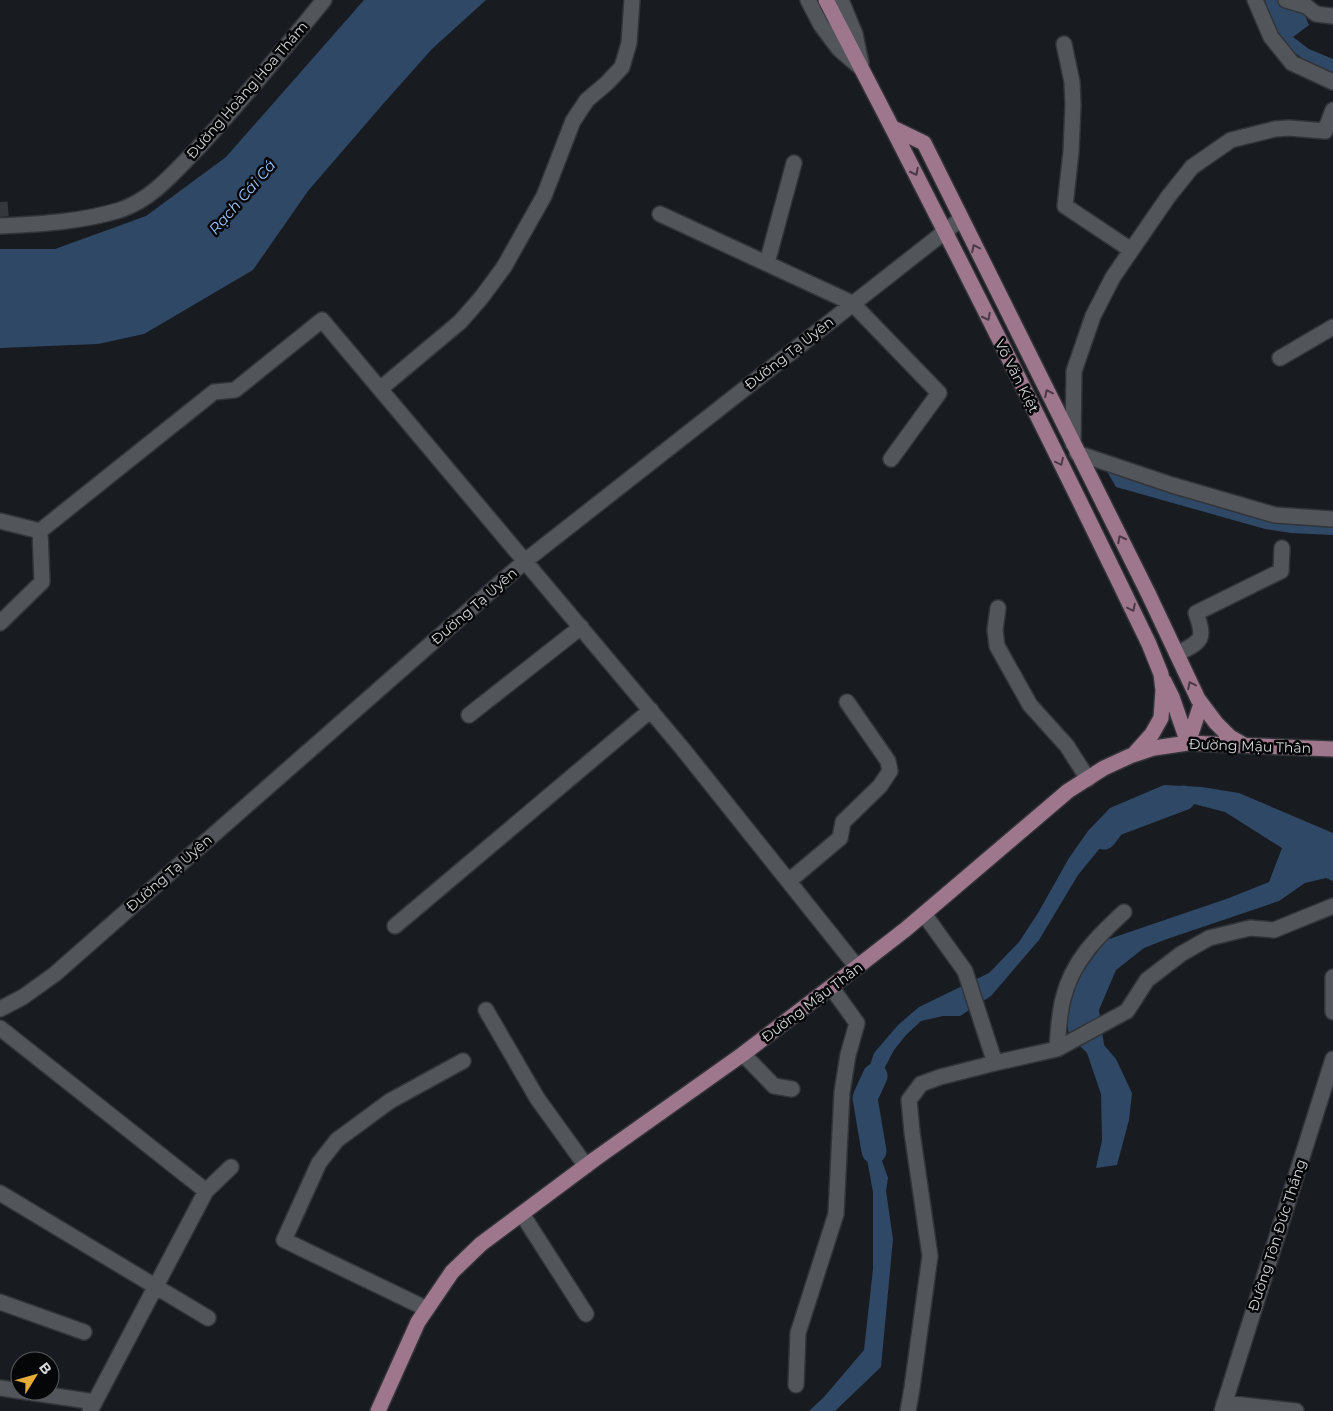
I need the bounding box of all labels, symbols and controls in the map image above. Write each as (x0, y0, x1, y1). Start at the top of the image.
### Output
street label: Đường Hoàng Hoa Thám (182, 18, 312, 162)
water label: Rạch Cái Cá (204, 156, 280, 238)
one-way arrow (908, 167, 919, 176)
one-way arrow (971, 244, 982, 253)
one-way arrow (981, 312, 992, 321)
street label: Đường Tạ Uyên (741, 313, 837, 393)
street label: Võ Văn Kiệt (991, 336, 1043, 416)
one-way arrow (1044, 390, 1054, 399)
one-way arrow (1054, 457, 1065, 466)
one-way arrow (1117, 535, 1127, 544)
street label: Đường Tạ Uyên (427, 564, 521, 648)
one-way arrow (1126, 603, 1136, 612)
one-way arrow (1187, 681, 1197, 690)
street label: Đường Mậu Thân (1189, 735, 1311, 757)
street label: Đường Tạ Uyên (122, 831, 216, 915)
street label: Đường Mậu Thân (758, 958, 866, 1046)
street label: Đường Tôn Đức Thắng (1244, 1157, 1310, 1313)
north arrow (10, 1351, 60, 1401)
text: B (35, 1358, 56, 1378)

